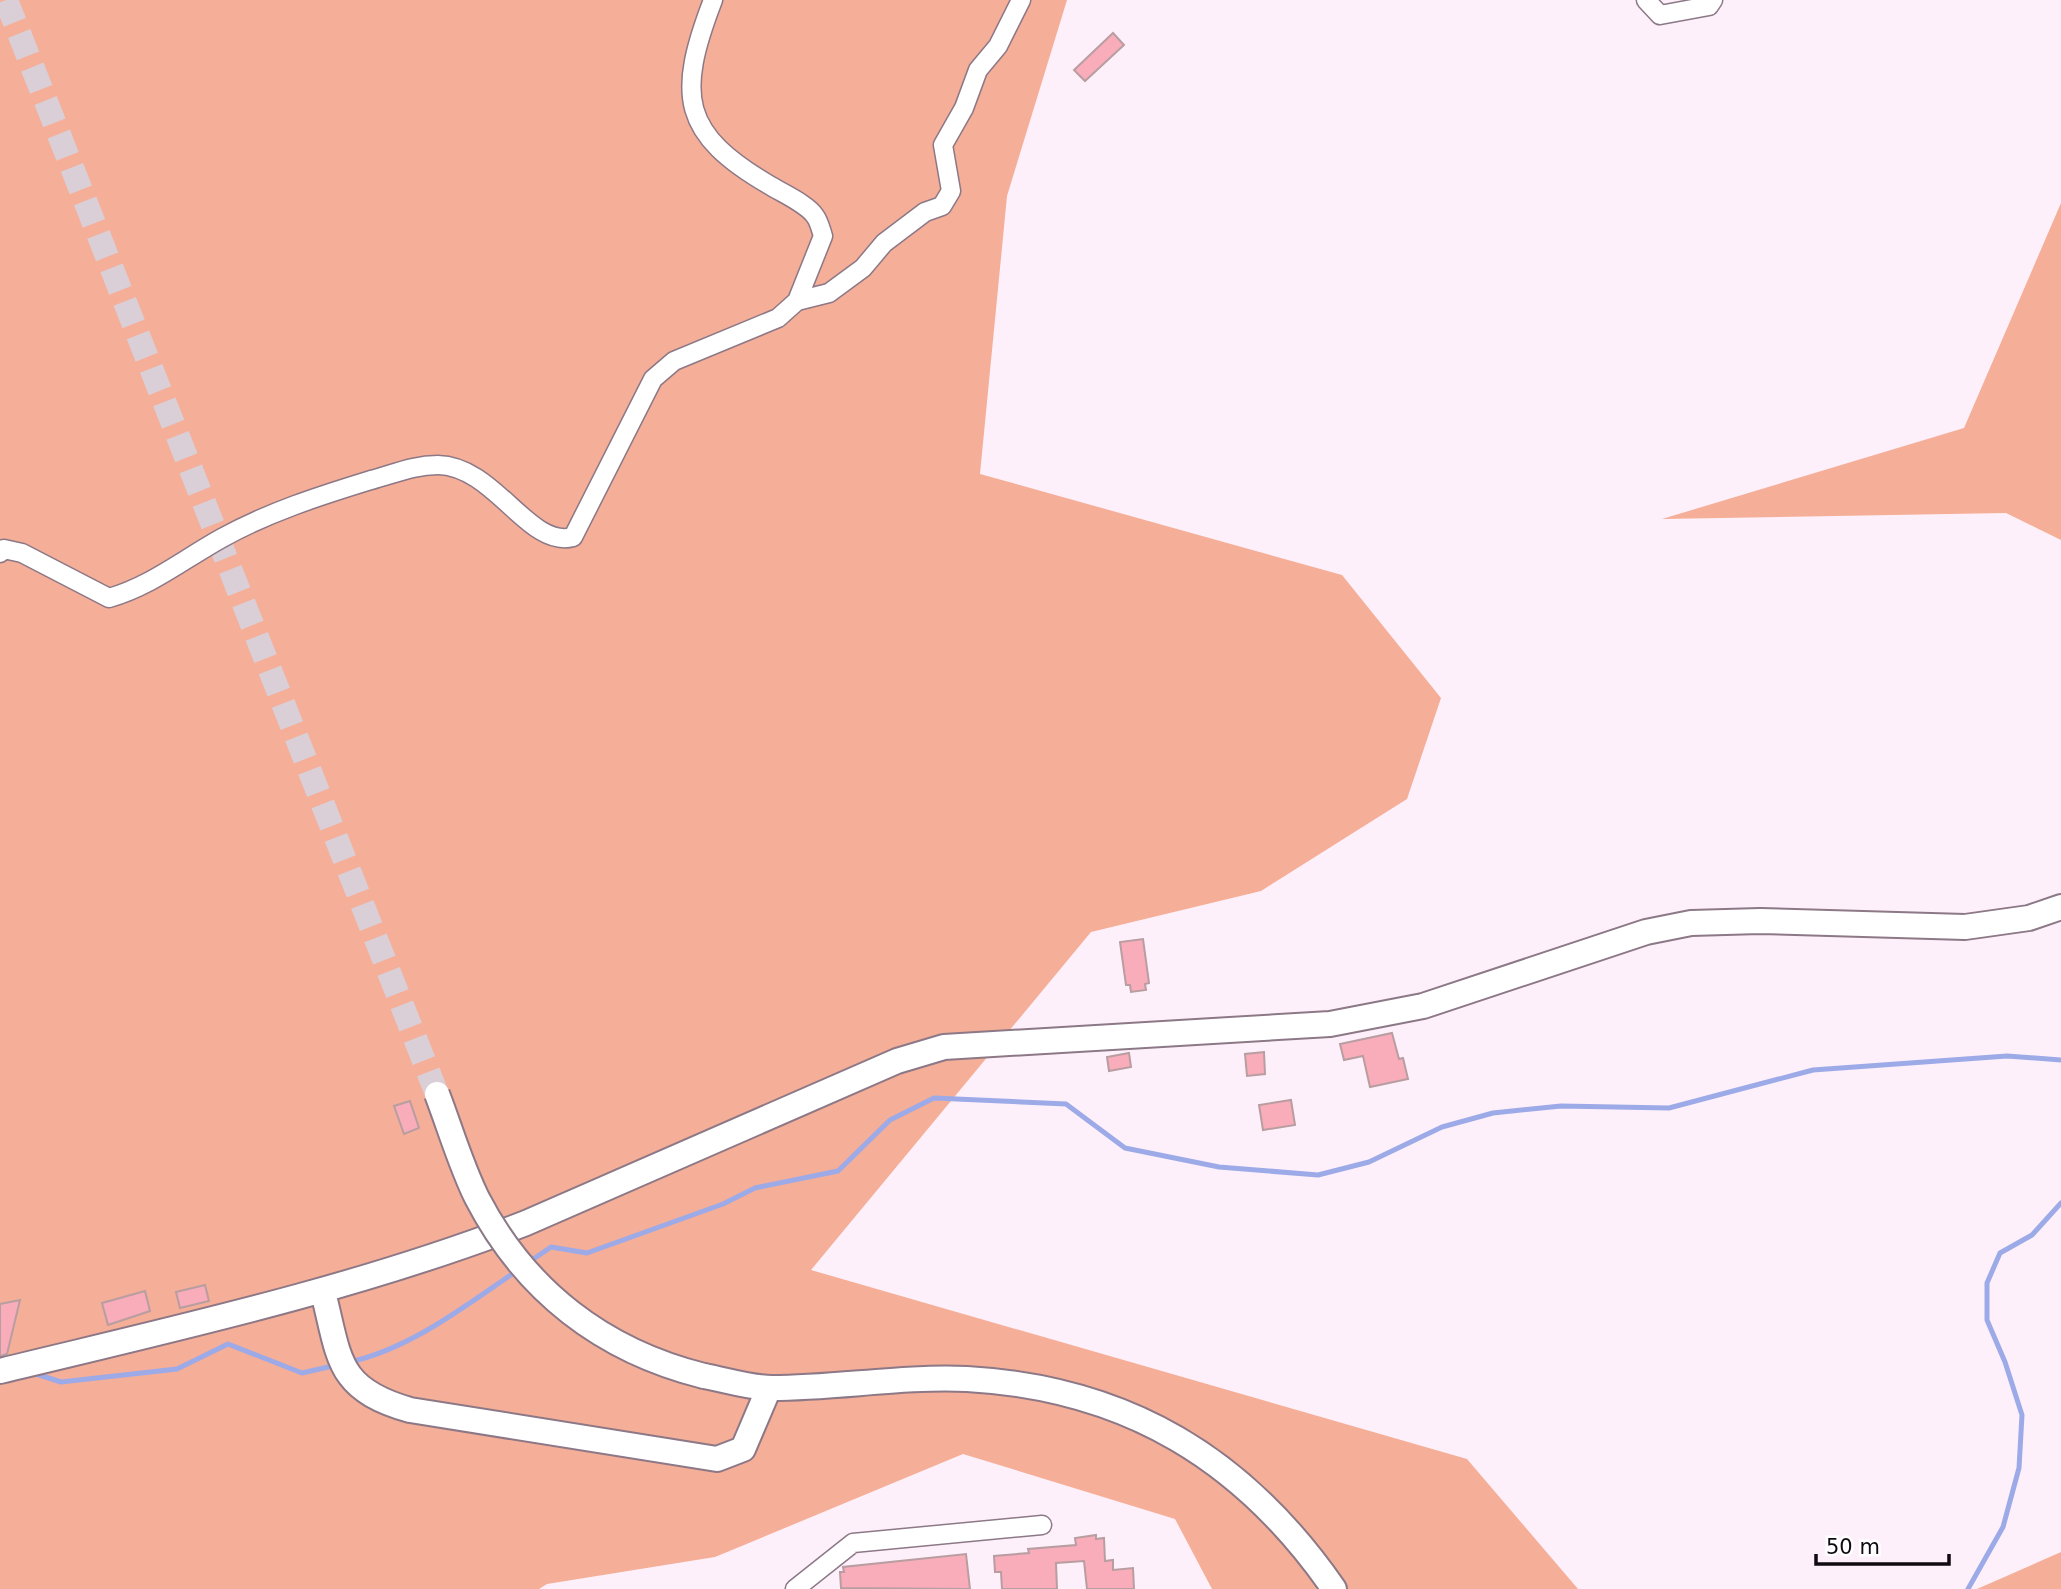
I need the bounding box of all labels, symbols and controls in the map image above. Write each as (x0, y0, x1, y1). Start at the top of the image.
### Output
scale bar (1816, 1522, 1949, 1566)
text: 50 m (1826, 1535, 1880, 1559)

